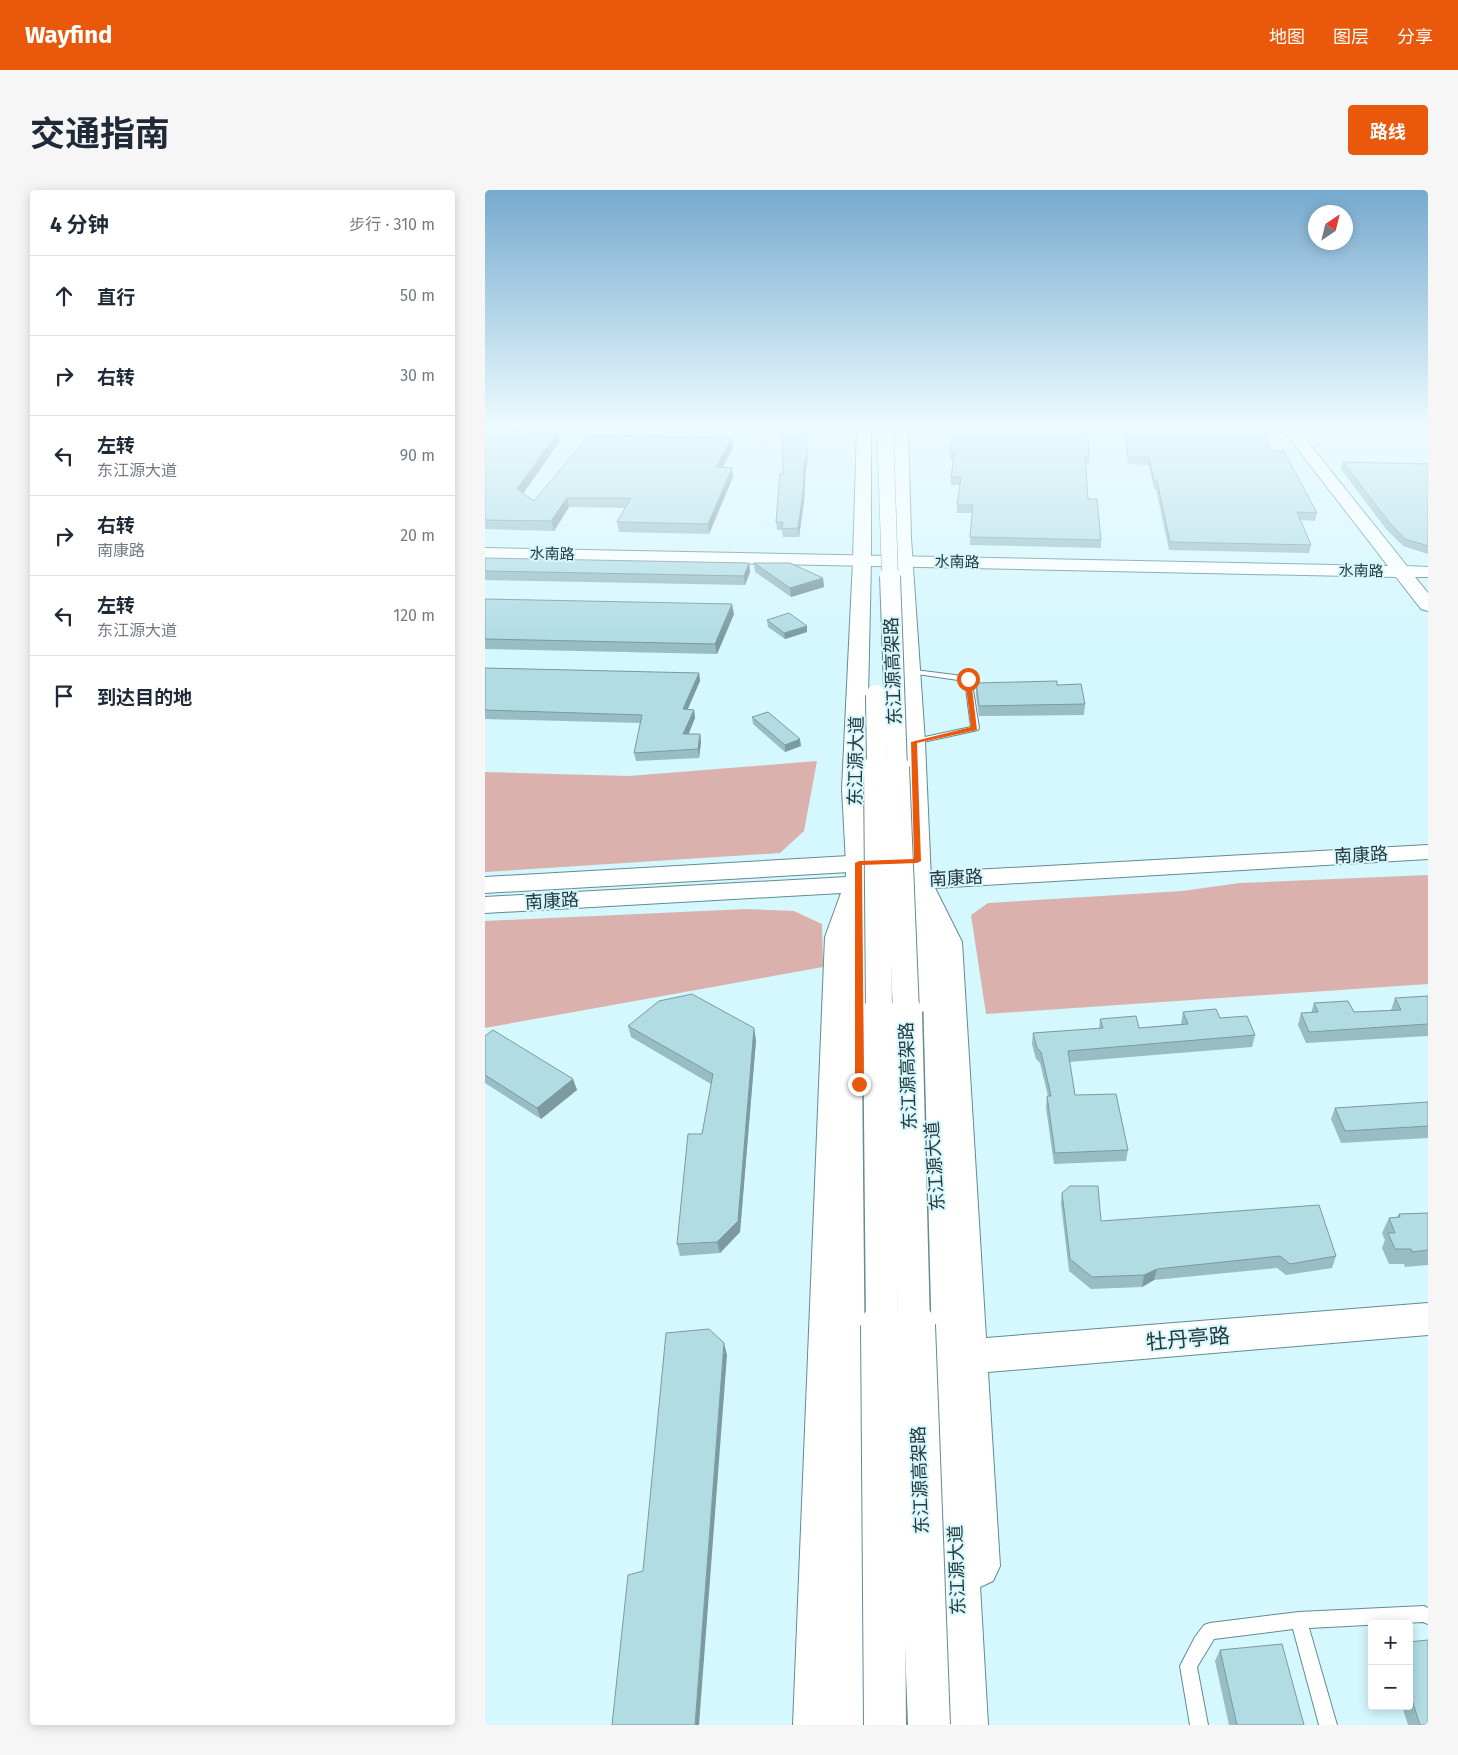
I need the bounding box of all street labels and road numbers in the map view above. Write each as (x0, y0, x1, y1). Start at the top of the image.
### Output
street label: 水南路 (529, 545, 575, 563)
street label: 水南路 (934, 553, 980, 571)
street label: 水南路 (1338, 562, 1384, 580)
street label: 东江源高架路 (880, 617, 906, 725)
street label: 东江源大道 (844, 716, 868, 806)
street label: 南康路 (1333, 843, 1389, 867)
street label: 南康路 (928, 866, 984, 890)
street label: 南康路 (524, 889, 580, 913)
street label: 东江源高架路 (895, 1022, 921, 1130)
street label: 东江源大道 (921, 1120, 949, 1212)
street label: 牡丹亭路 (1145, 1322, 1231, 1356)
street label: 东江源高架路 (907, 1426, 933, 1534)
street label: 东江源大道 (944, 1525, 970, 1615)

